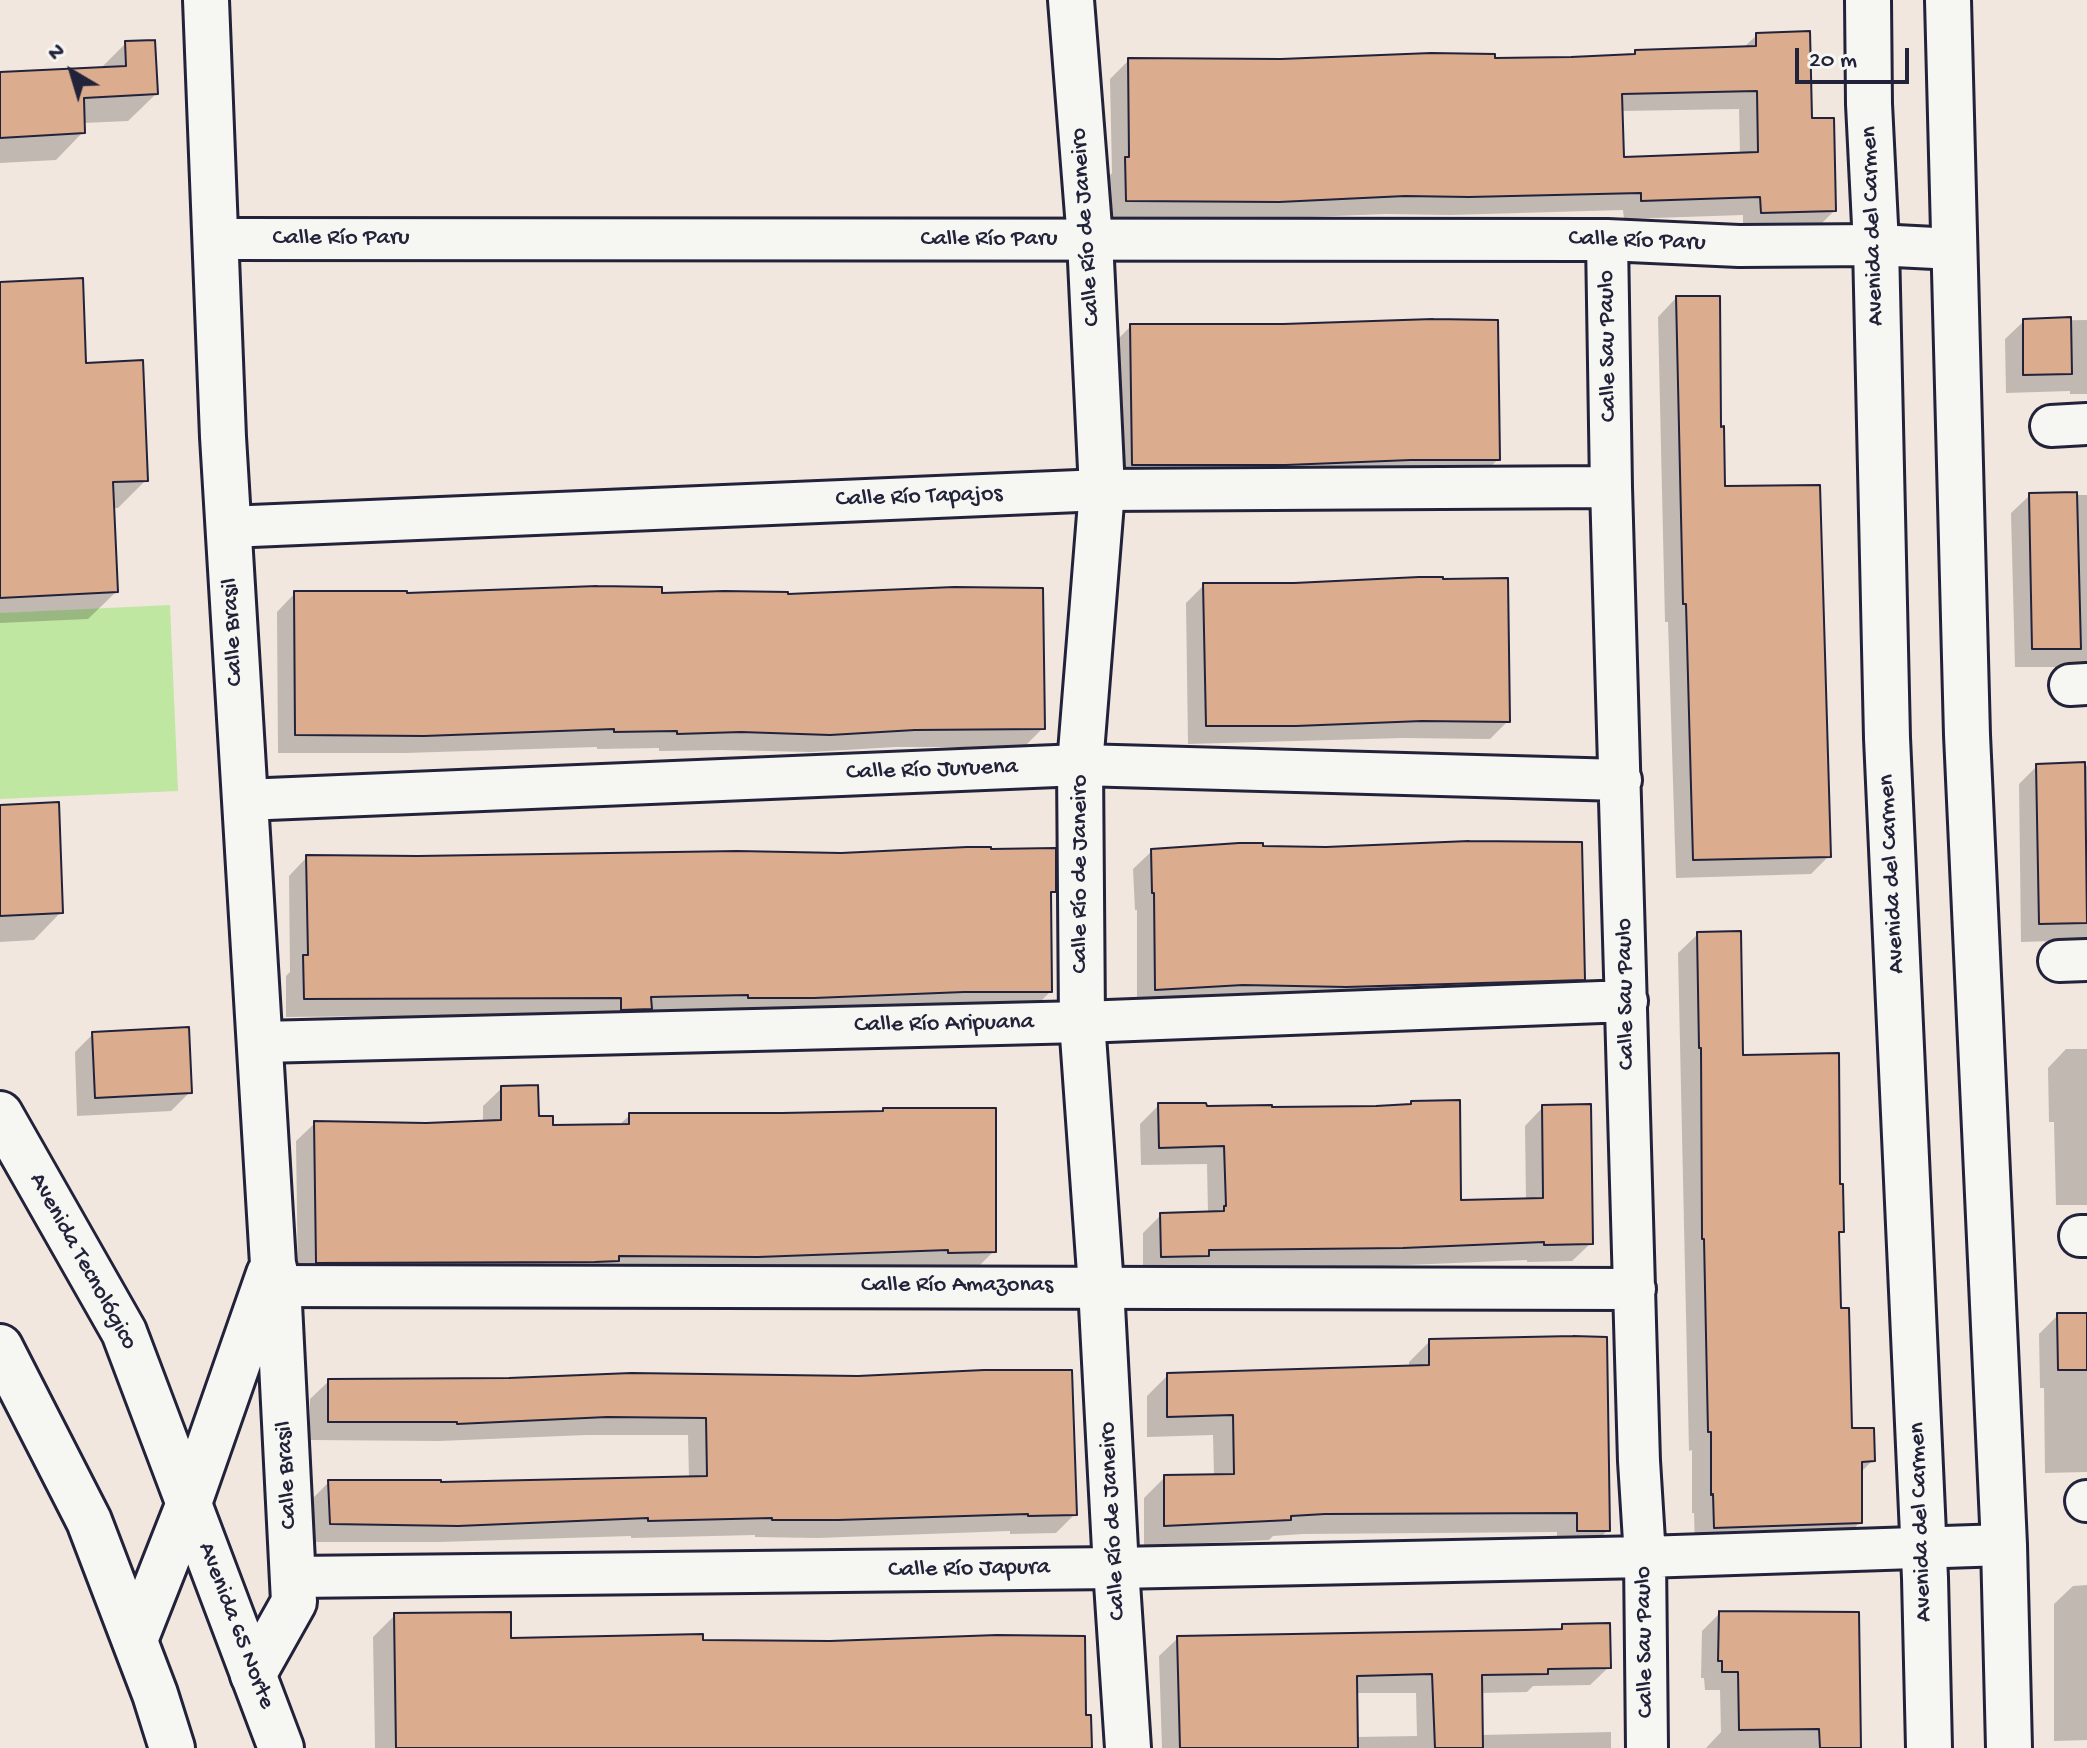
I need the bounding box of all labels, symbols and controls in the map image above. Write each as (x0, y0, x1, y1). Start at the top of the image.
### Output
north arrow (32, 32, 112, 112)
scale bar (1799, 32, 1913, 82)
text: N (44, 38, 71, 68)
text: 20 m (1809, 47, 1857, 76)
street label: Avenida del Carmen (1856, 126, 1892, 326)
street label: Calle Río de Janeiro (1066, 127, 1108, 327)
street label: Calle Río Paru (272, 225, 410, 253)
street label: Calle Río Paru (1568, 225, 1706, 259)
street label: Calle Río Paru (920, 226, 1058, 254)
street label: Calle Sau Paulo (1593, 270, 1625, 422)
street label: Calle Río Tapajos (835, 481, 1003, 515)
street label: Calle Brasil (217, 577, 251, 687)
street label: Calle Río Juruena (846, 754, 1018, 788)
street label: Avenida del Carmen (1873, 773, 1913, 975)
street label: Calle Río de Janeiro (1067, 774, 1095, 974)
street label: Calle Sau Paulo (1611, 918, 1643, 1070)
street label: Calle Río Aripuana (854, 1009, 1034, 1041)
street label: Avenida Tecnológico (21, 1169, 143, 1355)
street label: Calle Río Amazonas (861, 1272, 1053, 1300)
street label: Calle Brasil (271, 1420, 305, 1530)
street label: Calle Río de Janeiro (1094, 1421, 1134, 1621)
street label: Avenida del Carmen (1904, 1422, 1940, 1622)
street label: Avenida 65 Norte (190, 1539, 280, 1713)
street label: Calle Río Japura (888, 1554, 1050, 1586)
street label: Calle Sau Paulo (1630, 1566, 1662, 1718)

